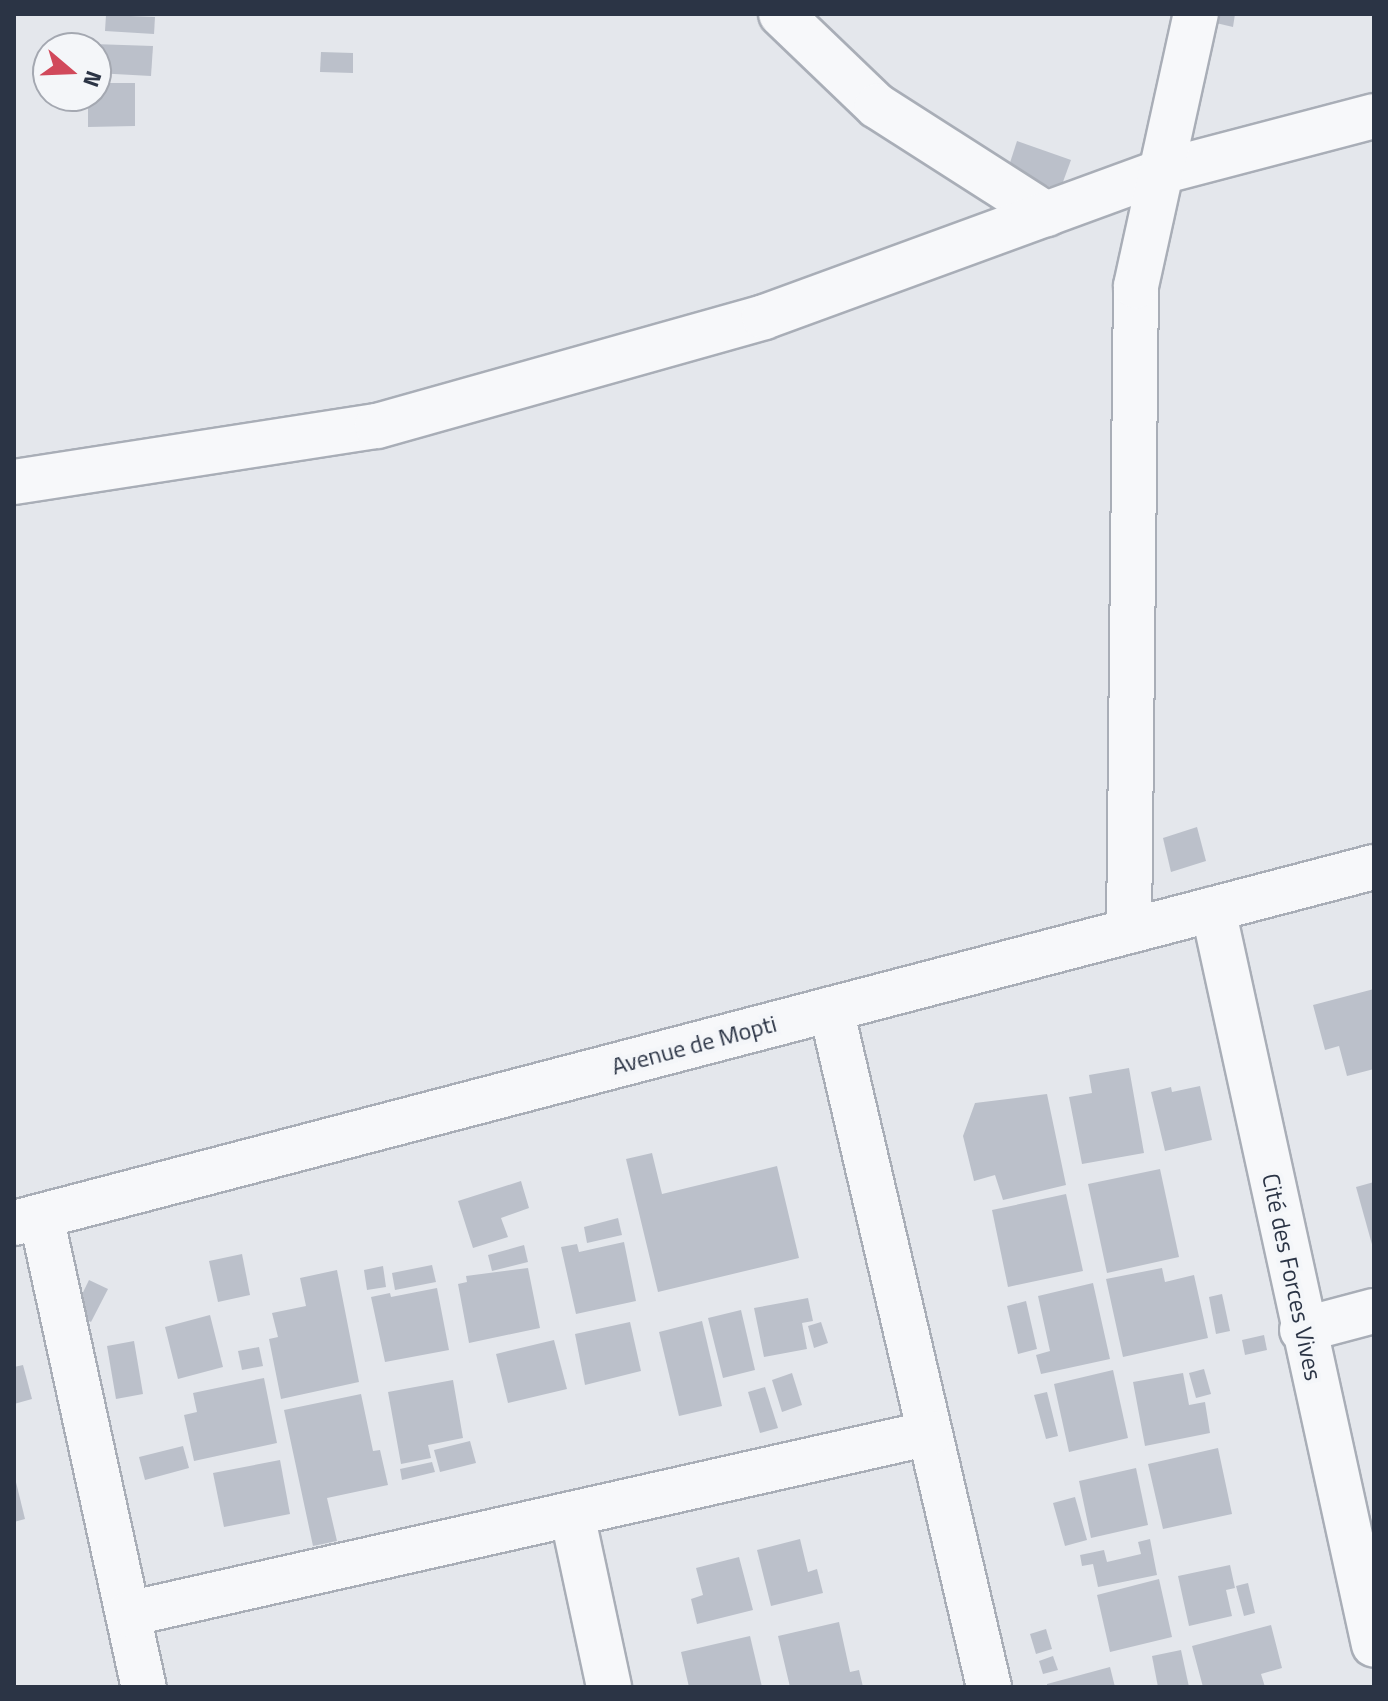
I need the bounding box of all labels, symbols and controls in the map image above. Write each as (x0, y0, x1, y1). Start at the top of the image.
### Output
north arrow (32, 32, 112, 112)
text: N (74, 66, 111, 92)
street label: Avenue de Mopti (608, 1009, 780, 1081)
street label: Cité des Forces Vives (1256, 1171, 1328, 1383)

